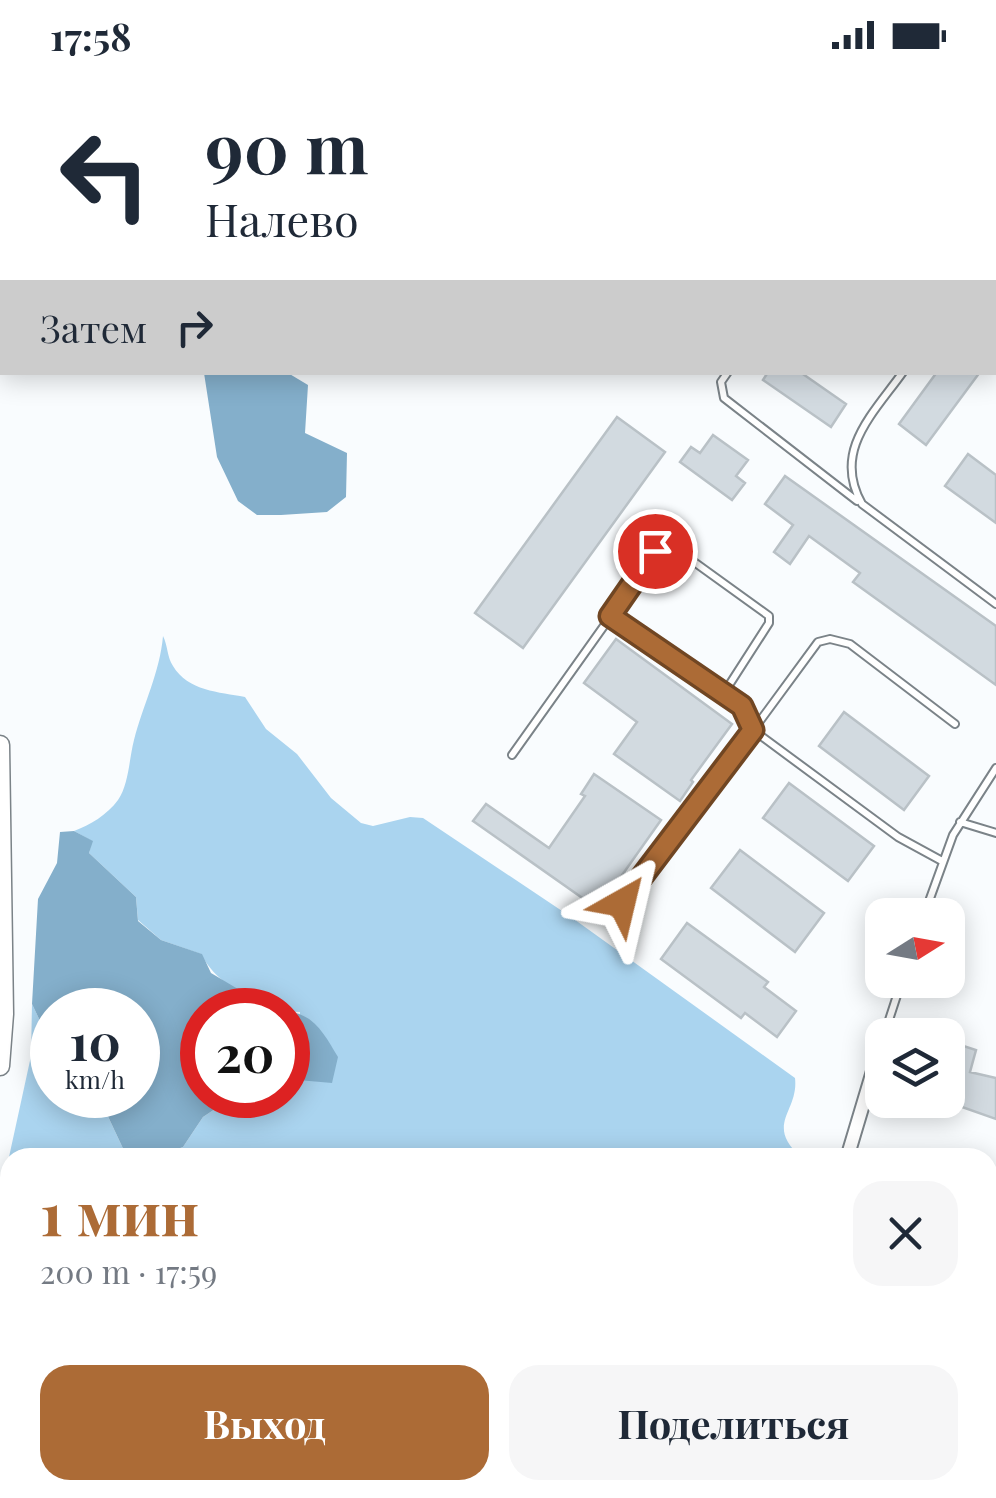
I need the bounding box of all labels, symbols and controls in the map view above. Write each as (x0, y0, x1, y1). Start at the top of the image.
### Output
text: 17:58 (50, 10, 132, 61)
text: 90 m (205, 98, 369, 192)
icon: left (40, 110, 170, 240)
text: Налево (205, 188, 359, 248)
icon: right (167, 300, 222, 355)
text: Затем (40, 302, 147, 353)
pin (613, 509, 698, 594)
icon: arrive (628, 524, 683, 579)
position arrow (570, 851, 674, 955)
north arrow (865, 898, 965, 998)
map controls (865, 898, 965, 1118)
speed limit sign: 20 (180, 988, 310, 1118)
text: 10 (69, 1007, 121, 1074)
button: layers (865, 1018, 965, 1118)
text: km/h (65, 1062, 125, 1095)
text: 1 мин (40, 1171, 199, 1251)
button: close (853, 1181, 958, 1286)
text: 200 m · 17:59 (40, 1249, 217, 1292)
button: Выход (40, 1365, 489, 1480)
button: Поделиться (509, 1365, 958, 1480)

